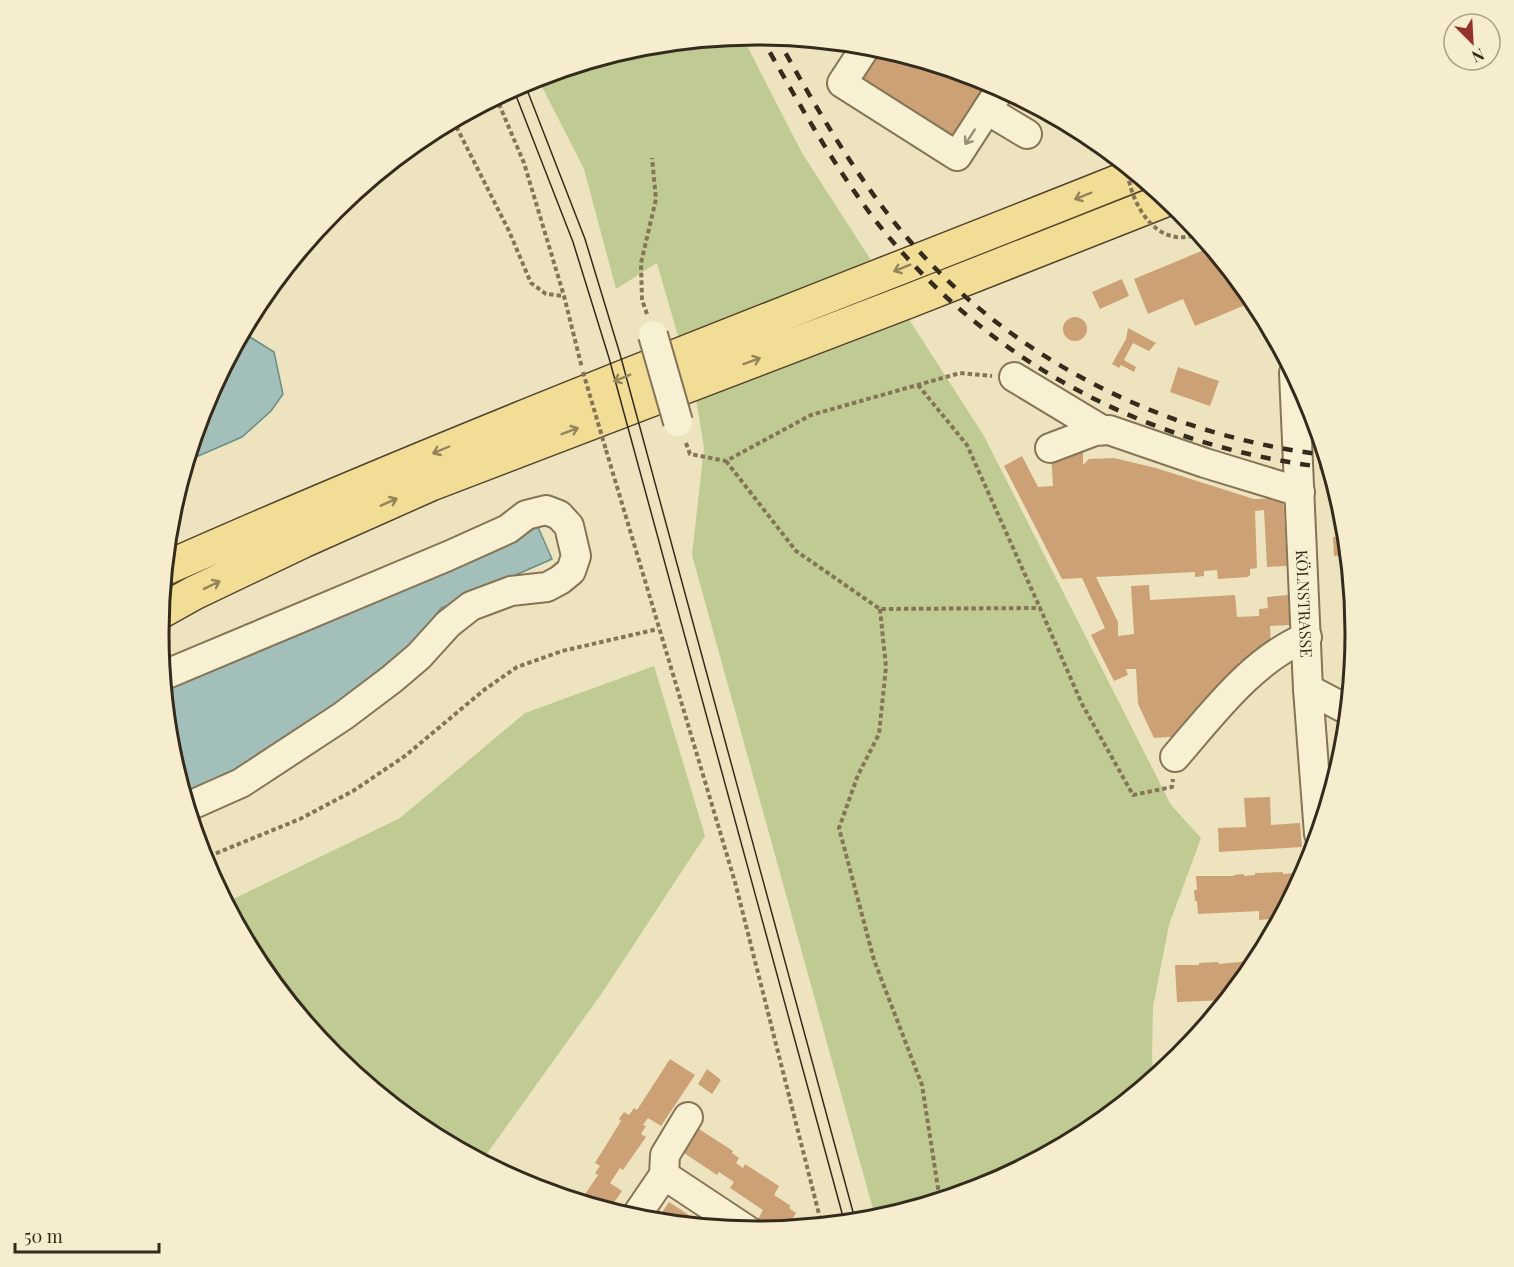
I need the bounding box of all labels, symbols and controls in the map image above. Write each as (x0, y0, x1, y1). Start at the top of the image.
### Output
north arrow (1442, 12, 1502, 72)
text: N (1468, 44, 1488, 68)
one-way arrow (963, 129, 976, 146)
one-way arrow (1074, 191, 1093, 202)
one-way arrow (893, 263, 911, 274)
one-way arrow (742, 355, 761, 366)
one-way arrow (614, 373, 632, 384)
one-way arrow (560, 425, 579, 436)
one-way arrow (433, 445, 451, 457)
one-way arrow (379, 496, 397, 508)
street label: KÖLNSTRASSE (1292, 549, 1318, 658)
one-way arrow (202, 578, 220, 590)
scale bar (15, 1216, 159, 1254)
text: 50 m (24, 1224, 63, 1248)

